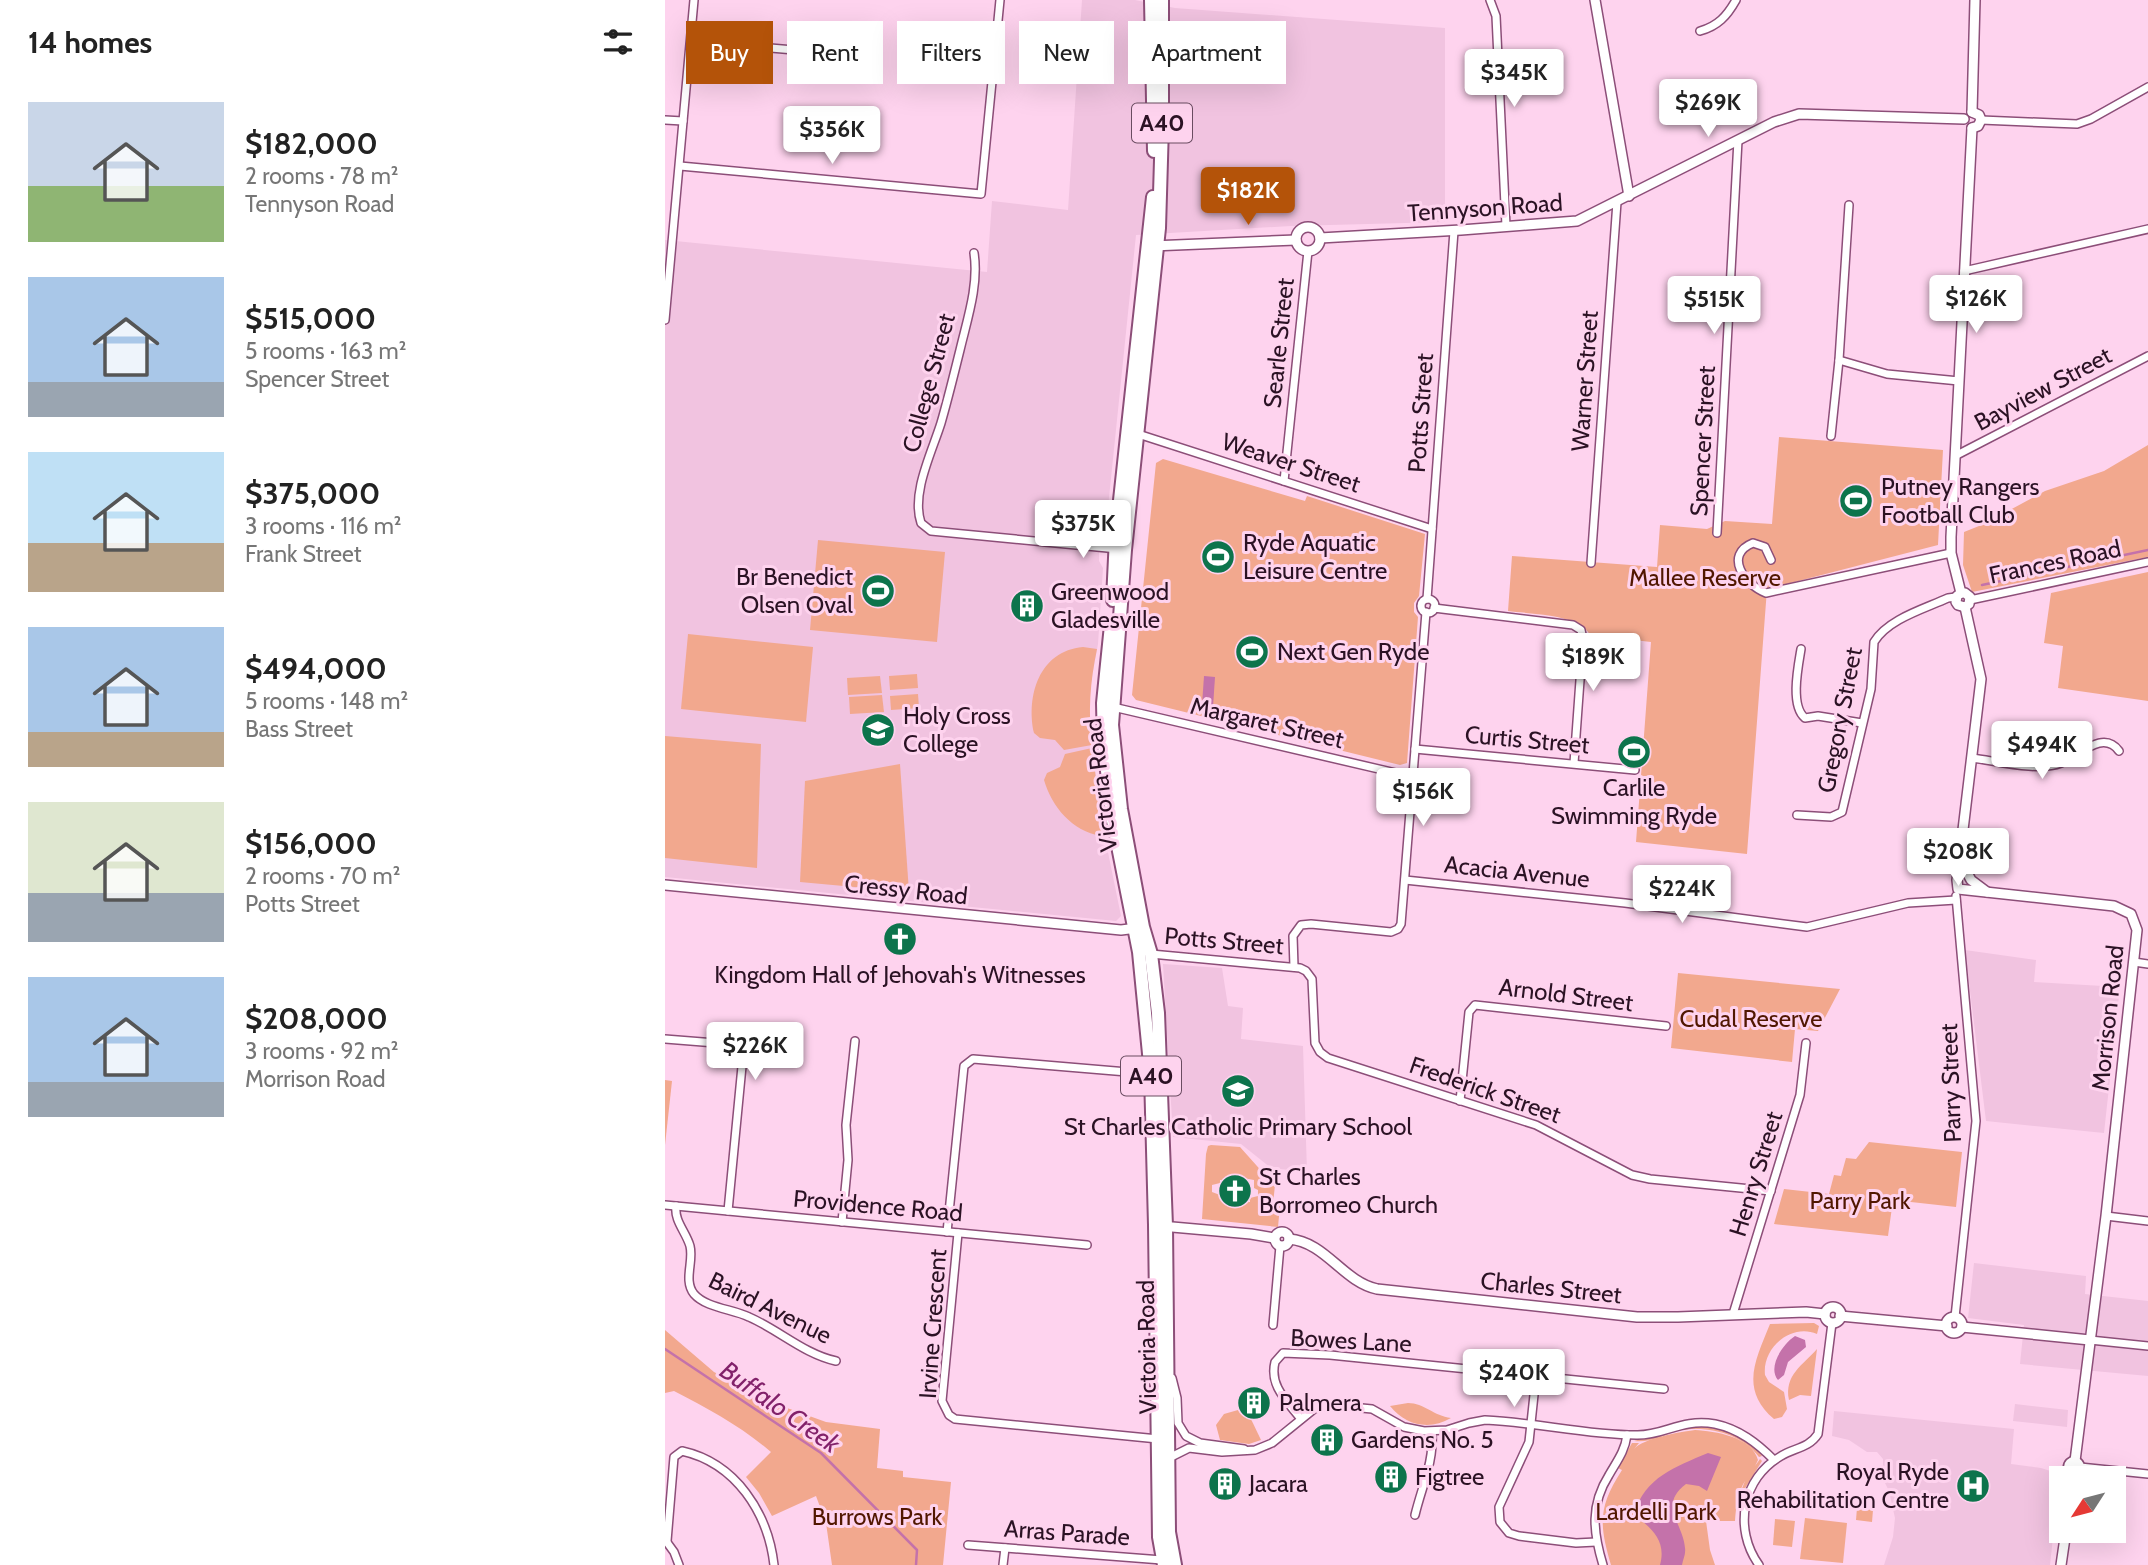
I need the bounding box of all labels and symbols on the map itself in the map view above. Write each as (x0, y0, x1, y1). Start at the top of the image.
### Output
pin: $345K (1465, 50, 1563, 109)
pin: $269K (1659, 80, 1757, 139)
road number: A40 (1132, 104, 1192, 142)
pin: $356K (783, 106, 881, 166)
pin: $182K (1199, 168, 1297, 227)
street label: Tennyson Road (1406, 188, 1564, 227)
pin: $515K (1665, 276, 1763, 336)
pin: $126K (1927, 276, 2025, 335)
street label: Searle Street (1257, 277, 1300, 409)
street label: College Street (896, 310, 961, 455)
street label: Warner Street (1565, 310, 1604, 452)
street label: Bayview Street (1969, 340, 2116, 437)
street label: Potts Street (1402, 352, 1439, 474)
street label: Spencer Street (1684, 365, 1721, 517)
street label: Weaver Street (1218, 427, 1364, 499)
place label: Putney Rangers Football Club (1881, 472, 2039, 529)
sports icon: Putney Rangers Football Club (1837, 482, 1875, 520)
pin: $375K (1034, 500, 1132, 560)
place label: Ryde Aquatic Leisure Centre (1243, 528, 1387, 585)
street label: Frances Road (1986, 533, 2124, 590)
sports icon: Ryde Aquatic Leisure Centre (1199, 538, 1237, 576)
place label: Br Benedict Olsen Oval (736, 562, 853, 619)
park label: Mallee Reserve (1629, 563, 1781, 592)
sports icon: Br Benedict Olsen Oval (859, 572, 897, 610)
place label: Greenwood Gladesville (1051, 577, 1169, 634)
building icon: Greenwood Gladesville (1008, 587, 1046, 625)
sports icon: Next Gen Ryde (1233, 633, 1271, 671)
pin: $189K (1544, 634, 1642, 693)
place label: Next Gen Ryde (1277, 637, 1429, 666)
street label: Gregory Street (1811, 645, 1868, 795)
street label: Margaret Street (1188, 691, 1347, 754)
place label: Holy Cross College (903, 701, 1011, 758)
school or university icon: Holy Cross College (859, 711, 897, 749)
street label: Victoria Road (1078, 717, 1123, 854)
street label: Curtis Street (1464, 720, 1590, 759)
pin: $494K (1993, 722, 2091, 781)
sports icon: Carlile Swimming Ryde (1615, 733, 1653, 771)
pin: $156K (1374, 768, 1472, 828)
place label: Carlile Swimming Ryde (1551, 773, 1717, 830)
pin: $208K (1909, 828, 2007, 888)
street label: Acacia Avenue (1443, 849, 1591, 894)
pin: $224K (1633, 866, 1731, 925)
street label: Cressy Road (843, 869, 969, 910)
church icon: Kingdom Hall of Jehovah's Witnesses (881, 920, 919, 958)
street label: Potts Street (1163, 921, 1285, 960)
street label: Morrison Road (2085, 943, 2130, 1092)
place label: Kingdom Hall of Jehovah's Witnesses (714, 960, 1086, 989)
street label: Arnold Street (1497, 972, 1635, 1017)
park label: Cudal Reserve (1680, 1004, 1822, 1033)
pin: $226K (706, 1023, 804, 1082)
street label: Parry Street (1934, 1023, 1967, 1143)
street label: Frederick Street (1406, 1050, 1565, 1129)
road number: A40 (1121, 1056, 1181, 1096)
school or university icon: St Charles Catholic Primary School (1219, 1072, 1257, 1110)
street label: Henry Street (1723, 1108, 1788, 1240)
place label: St Charles Catholic Primary School (1064, 1112, 1413, 1141)
place label: St Charles Borromeo Church (1259, 1162, 1438, 1219)
church icon: St Charles Borromeo Church (1216, 1172, 1254, 1210)
street label: Providence Road (792, 1184, 964, 1227)
park label: Parry Park (1810, 1186, 1911, 1215)
street label: Irvine Crescent (913, 1248, 952, 1400)
street label: Baird Avenue (704, 1265, 836, 1350)
street label: Charles Street (1479, 1266, 1623, 1309)
street label: Victoria Road (1131, 1280, 1162, 1415)
street label: Bowes Lane (1290, 1323, 1412, 1358)
pin: $240K (1465, 1350, 1563, 1409)
water label: Buffalo Creek (714, 1354, 847, 1460)
building icon: Palmera (1235, 1384, 1273, 1422)
place label: Palmera (1279, 1388, 1362, 1417)
building icon: Gardens No. 5 (1308, 1421, 1346, 1459)
place label: Gardens No. 5 (1351, 1425, 1493, 1454)
place label: Royal Ryde Rehabilitation Centre (1737, 1457, 1949, 1514)
building icon: Figtree (1372, 1458, 1410, 1496)
place label: Figtree (1415, 1462, 1484, 1491)
building icon: Jacara (1206, 1465, 1244, 1503)
north arrow (2049, 1466, 2126, 1544)
hospital icon: Royal Ryde Rehabilitation Centre (1954, 1467, 1992, 1505)
place label: Jacara (1248, 1469, 1308, 1498)
park label: Lardelli Park (1595, 1497, 1717, 1526)
park label: Burrows Park (812, 1502, 943, 1531)
street label: Arras Parade (1003, 1514, 1131, 1551)

